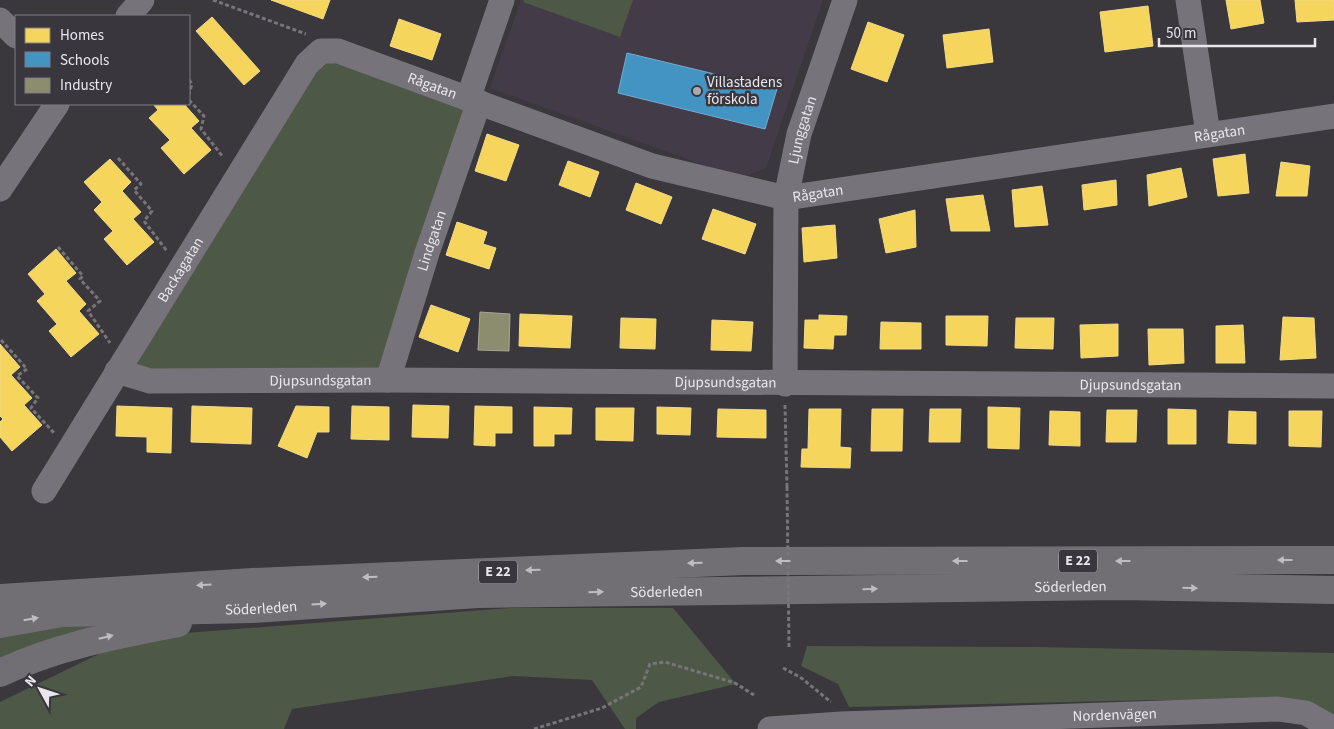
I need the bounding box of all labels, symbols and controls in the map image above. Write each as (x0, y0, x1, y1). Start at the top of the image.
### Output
legend (15, 15, 190, 105)
scale bar (1159, 15, 1315, 47)
text: 50 m (1166, 23, 1196, 44)
text: Homes (60, 25, 104, 46)
text: Schools (60, 50, 109, 71)
street label: Rågatan (405, 67, 460, 104)
place label: Villastadens förskola (707, 72, 782, 110)
text: Industry (60, 75, 112, 96)
marker: Villastadens förskola (691, 85, 703, 97)
street label: Ljunggatan (783, 93, 822, 166)
street label: Rågatan (1192, 119, 1246, 147)
street label: Rågatan (791, 179, 845, 207)
street label: Lindgatan (412, 207, 451, 274)
street label: Backagatan (152, 233, 209, 306)
street label: Djupsundsgatan (269, 370, 372, 391)
street label: Djupsundsgatan (674, 371, 777, 393)
street label: Djupsundsgatan (1079, 374, 1182, 396)
road number: E 22 (1059, 550, 1097, 572)
one-way arrow (1277, 556, 1293, 564)
one-way arrow (774, 557, 790, 565)
one-way arrow (952, 557, 968, 565)
one-way arrow (1115, 557, 1131, 565)
road number: E 22 (479, 560, 517, 584)
one-way arrow (687, 560, 703, 568)
one-way arrow (524, 566, 540, 574)
one-way arrow (362, 573, 378, 581)
street label: Söderleden (1034, 576, 1107, 598)
street label: Söderleden (630, 581, 703, 603)
one-way arrow (196, 582, 212, 590)
one-way arrow (1182, 584, 1198, 592)
one-way arrow (862, 585, 878, 593)
one-way arrow (588, 588, 604, 596)
street label: Söderleden (225, 596, 298, 620)
one-way arrow (311, 600, 327, 608)
one-way arrow (23, 614, 39, 622)
one-way arrow (98, 633, 113, 641)
north arrow (15, 664, 65, 714)
text: N (20, 671, 41, 691)
street label: Nordenvägen (1072, 703, 1157, 727)

